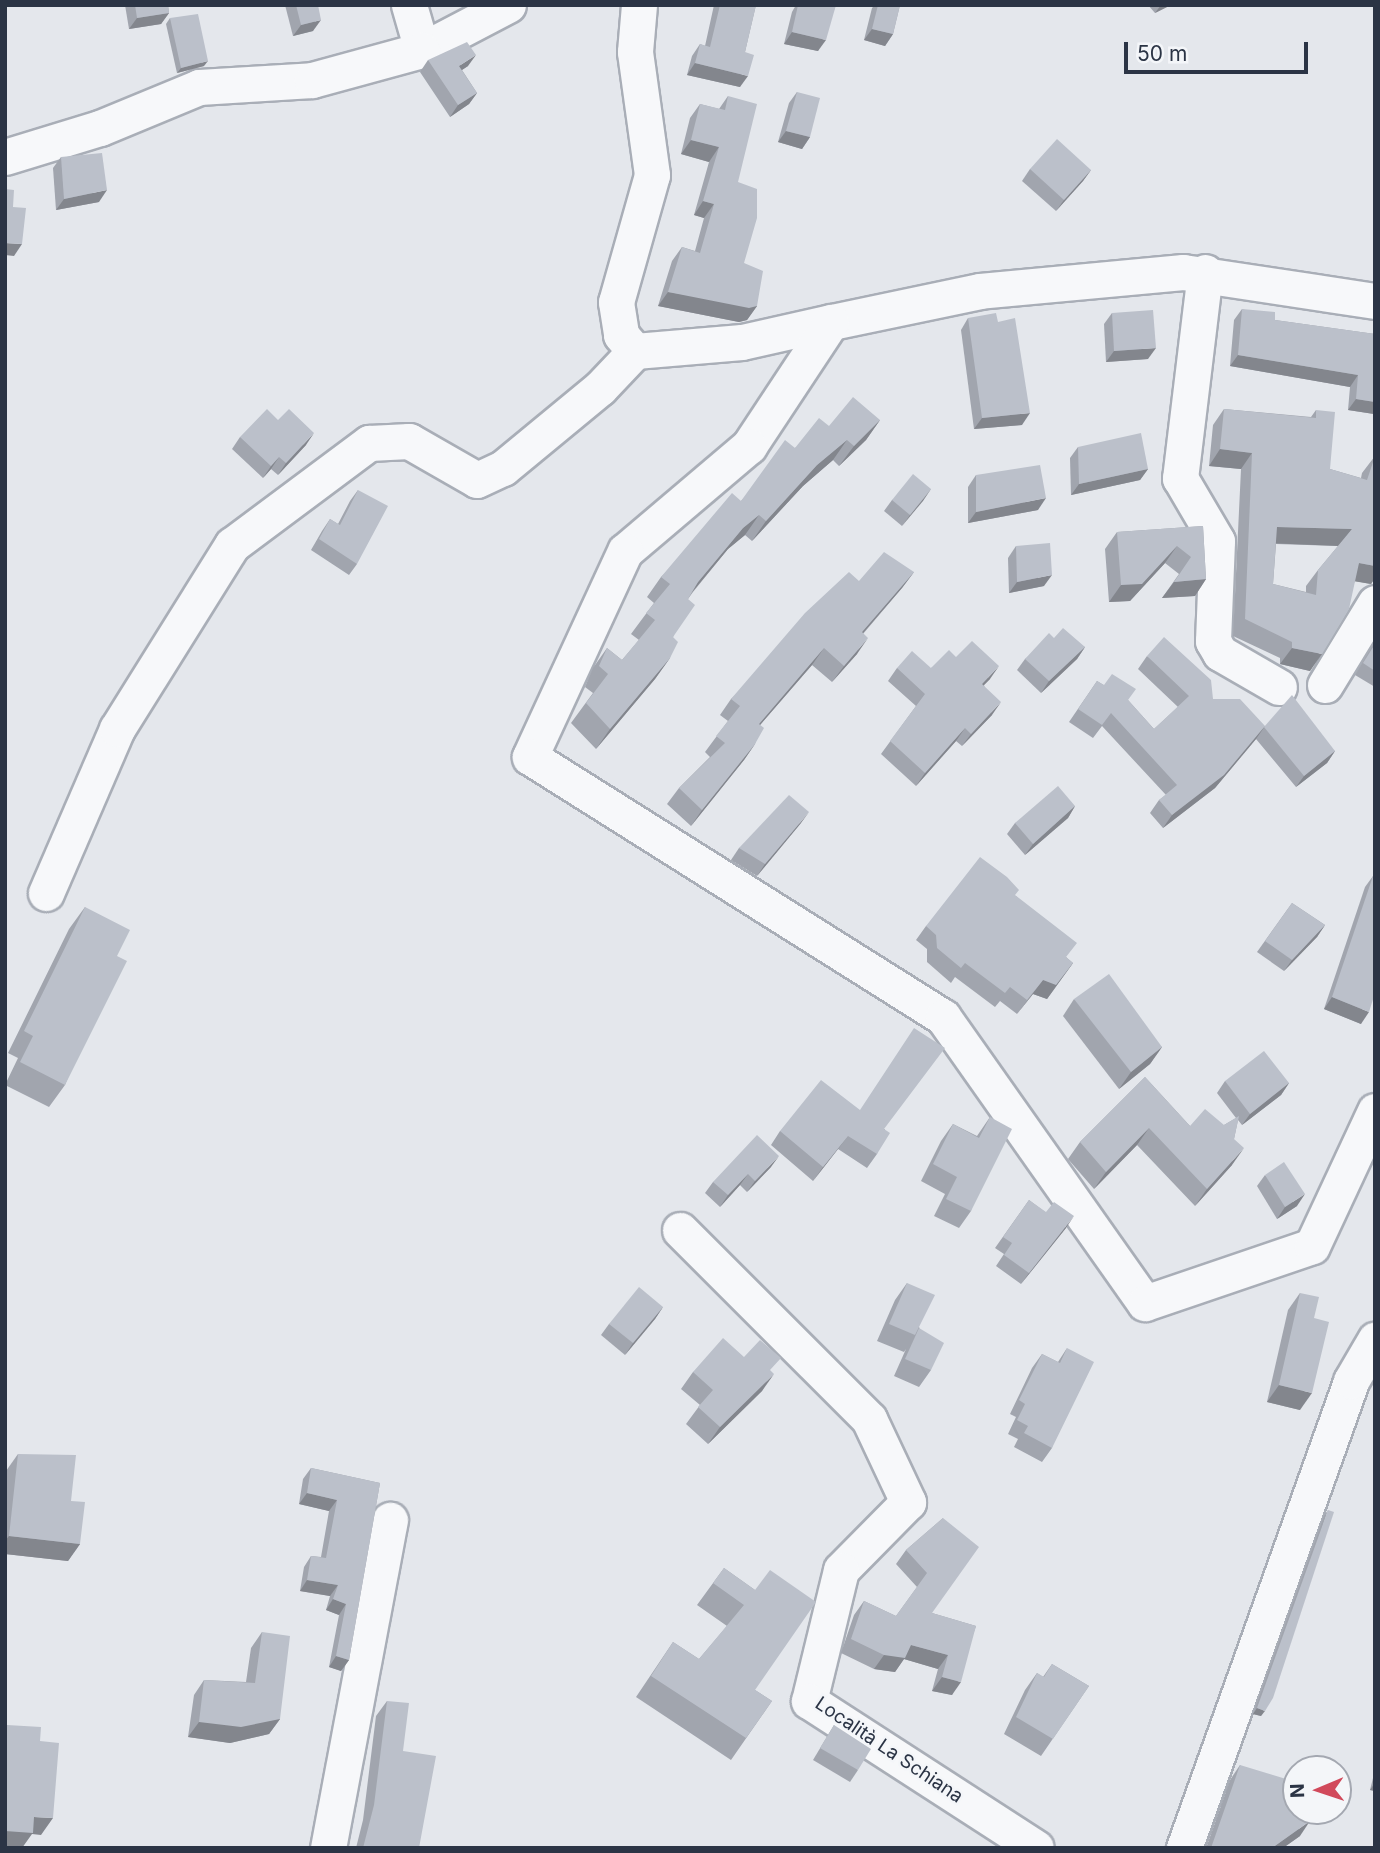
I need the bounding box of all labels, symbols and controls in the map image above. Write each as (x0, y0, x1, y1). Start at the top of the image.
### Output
scale bar (1128, 28, 1312, 72)
text: 50 m (1137, 41, 1187, 66)
street label: Località La Schiana (811, 1692, 967, 1808)
north arrow (1282, 1755, 1352, 1825)
text: N (1286, 1783, 1309, 1798)

